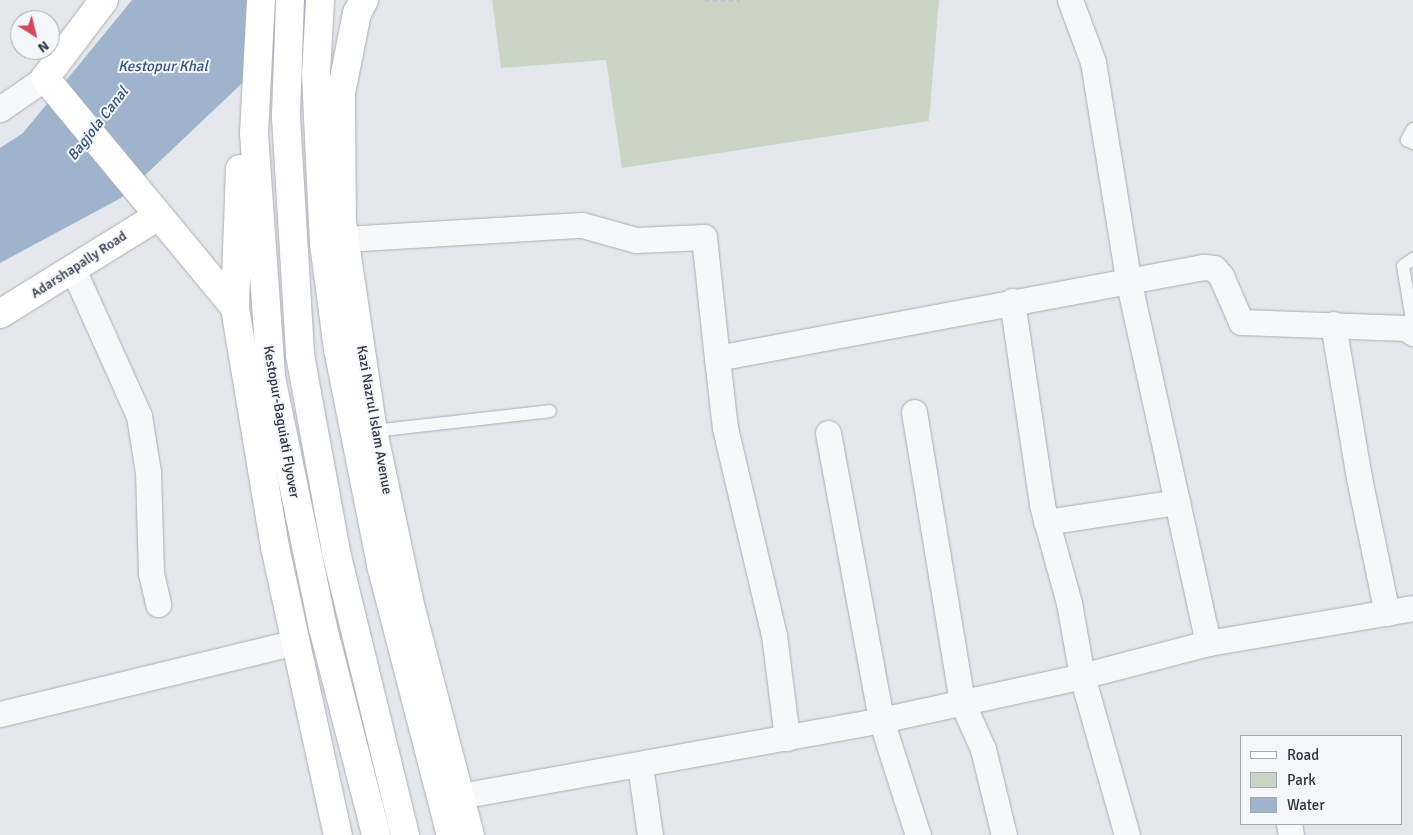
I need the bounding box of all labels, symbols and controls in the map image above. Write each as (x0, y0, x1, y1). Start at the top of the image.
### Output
north arrow (10, 10, 60, 60)
text: N (35, 37, 52, 56)
water label: Kestopur Khal (118, 58, 208, 76)
water label: Bagjola Canal (64, 84, 132, 164)
street label: Adarshapally Road (28, 228, 130, 302)
street label: Kestopur-Baguiati Flyover (259, 344, 303, 500)
street label: Kazi Nazrul Islam Avenue (353, 344, 395, 496)
legend (1240, 735, 1403, 825)
text: Road (1287, 746, 1319, 764)
text: Park (1287, 771, 1316, 789)
text: Water (1287, 796, 1325, 814)

